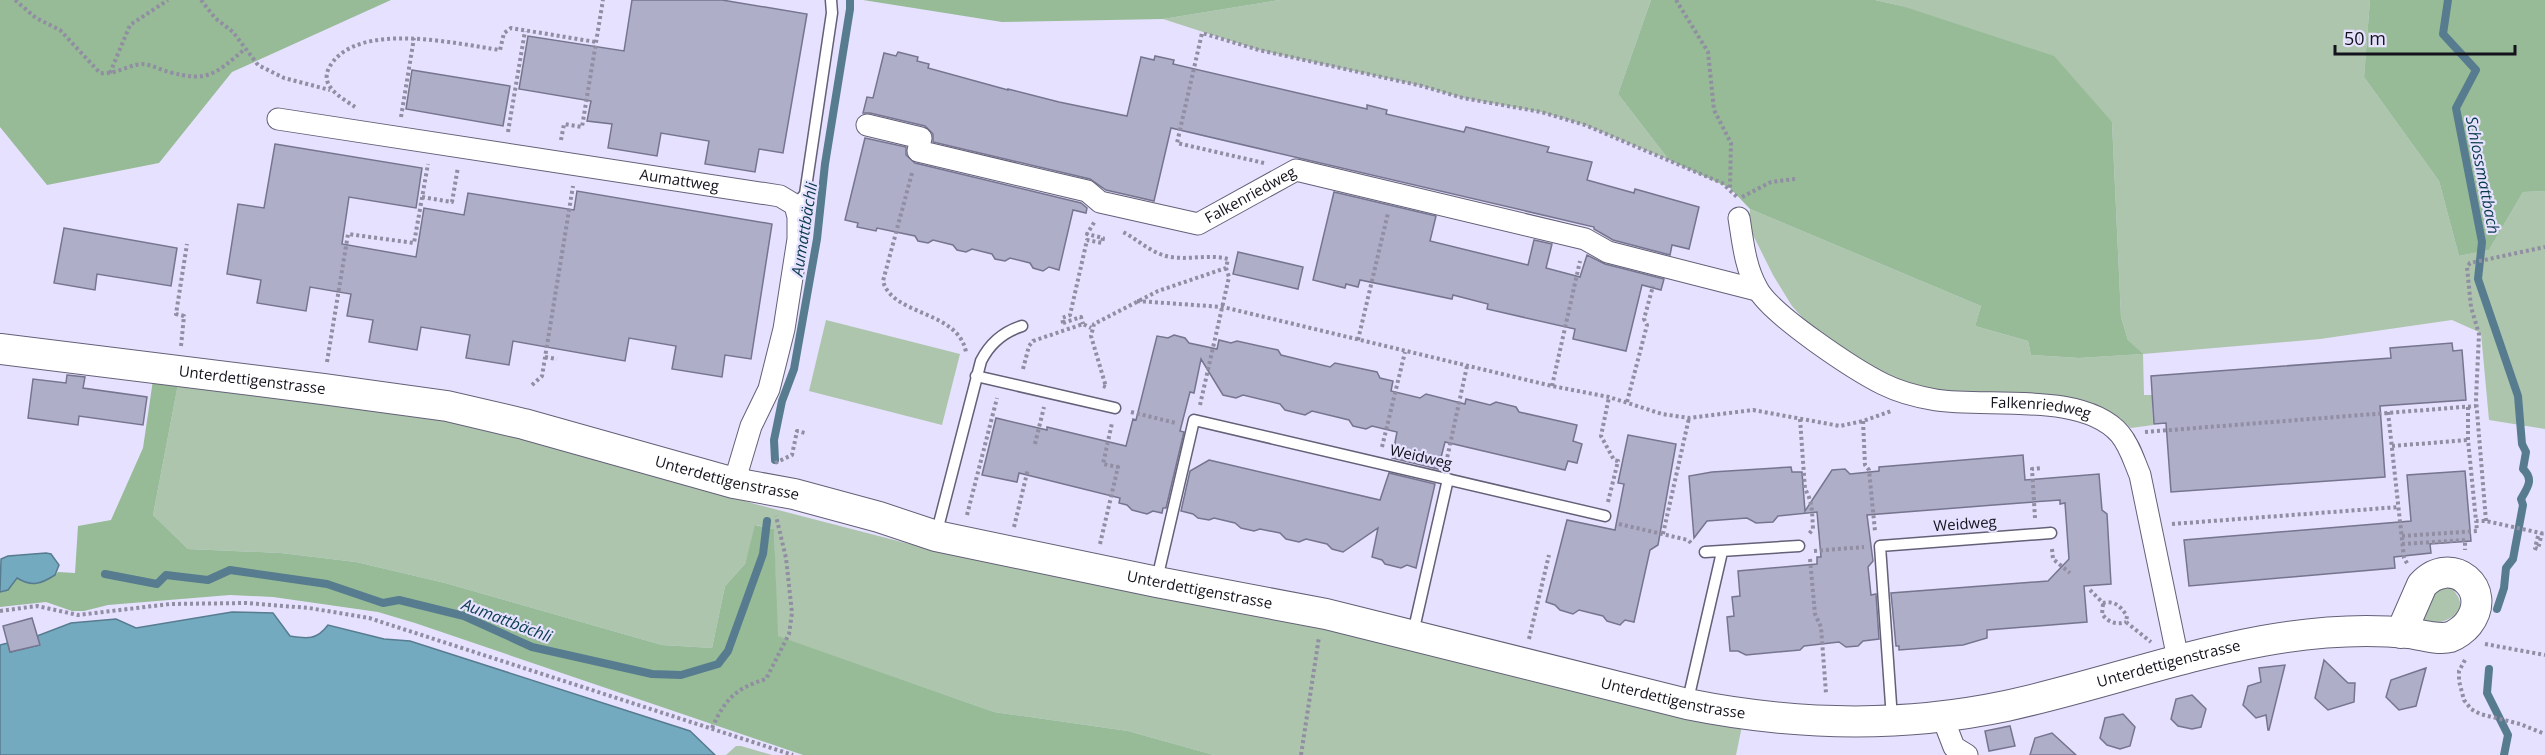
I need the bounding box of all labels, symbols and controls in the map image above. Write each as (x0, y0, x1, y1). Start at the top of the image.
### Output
scale bar (2335, 18, 2515, 56)
text: 50 m (2344, 26, 2386, 50)
water label: Schlossmattbach (2461, 114, 2505, 236)
street label: Falkenriedweg (1201, 161, 1299, 227)
street label: Aumattweg (638, 164, 720, 196)
water label: Aumattbächli (786, 180, 822, 278)
street label: Unterdettigenstrasse (178, 360, 327, 398)
street label: Falkenriedweg (1990, 392, 2094, 423)
street label: Weidweg (1388, 439, 1454, 473)
street label: Unterdettigenstrasse (653, 450, 802, 504)
street label: Weidweg (1933, 511, 1997, 535)
street label: Unterdettigenstrasse (1125, 565, 1274, 613)
water label: Aumattbächli (458, 592, 556, 648)
street label: Unterdettigenstrasse (2094, 635, 2242, 691)
street label: Unterdettigenstrasse (1599, 672, 1747, 723)

